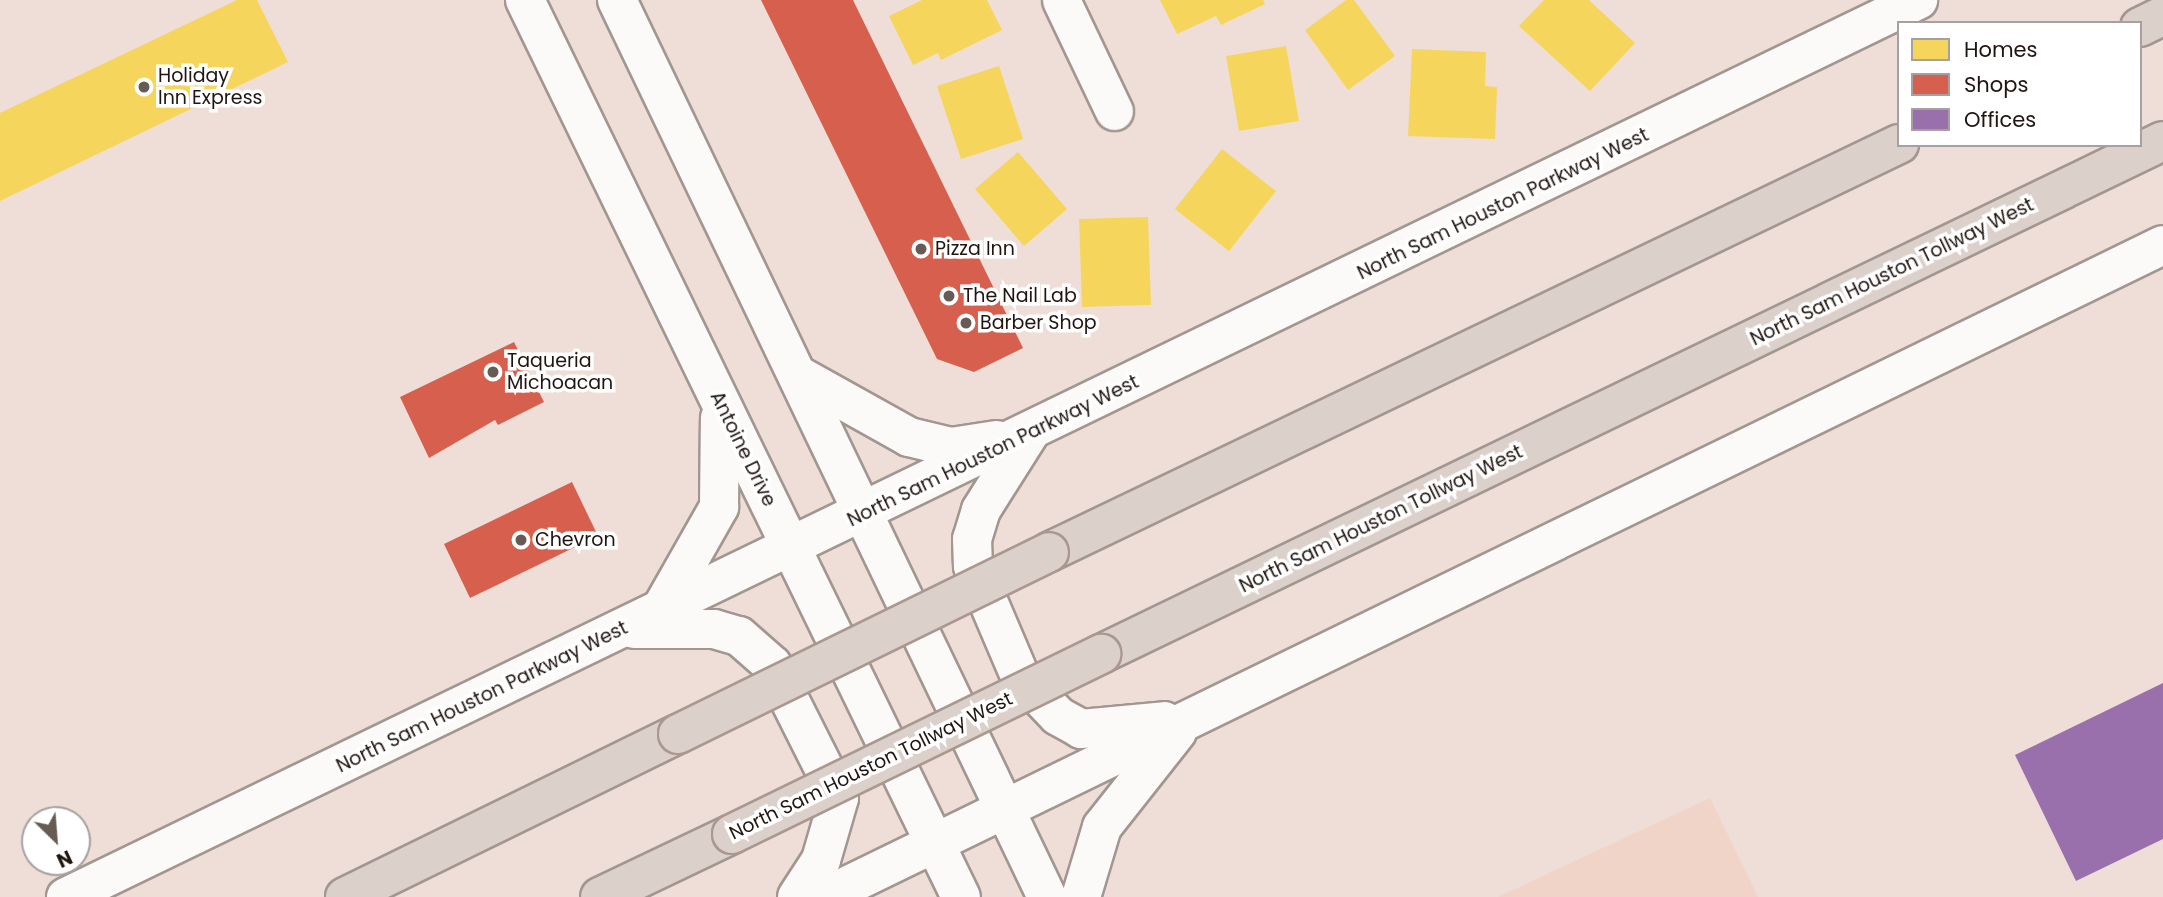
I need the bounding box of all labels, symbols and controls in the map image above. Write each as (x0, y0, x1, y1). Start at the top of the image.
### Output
legend (1897, 21, 2142, 147)
text: Homes (1964, 35, 2038, 64)
place label: Holiday Inn Express (158, 65, 262, 109)
text: Shops (1964, 70, 2028, 99)
marker: Holiday Inn Express (136, 79, 152, 95)
text: Offices (1964, 105, 2036, 134)
street label: North Sam Houston Parkway West (1354, 123, 1652, 285)
street label: North Sam Houston Tollway West (1747, 193, 2037, 351)
place label: Pizza Inn (935, 238, 1015, 260)
marker: Pizza Inn (913, 241, 929, 257)
place label: The Nail Lab (963, 285, 1077, 307)
marker: The Nail Lab (941, 288, 957, 304)
place label: Barber Shop (980, 312, 1097, 334)
marker: Barber Shop (958, 315, 974, 331)
place label: Taqueria Michoacan (507, 350, 613, 394)
marker: Taqueria Michoacan (485, 364, 501, 380)
street label: North Sam Houston Parkway West (844, 370, 1142, 532)
street label: Antoine Drive (705, 388, 781, 510)
street label: North Sam Houston Tollway West (1236, 440, 1526, 598)
place label: Chevron (535, 529, 616, 551)
marker: Chevron (513, 532, 529, 548)
street label: North Sam Houston Parkway West (333, 616, 631, 778)
street label: North Sam Houston Tollway West (726, 687, 1016, 845)
north arrow (21, 806, 91, 876)
text: N (52, 843, 76, 874)

